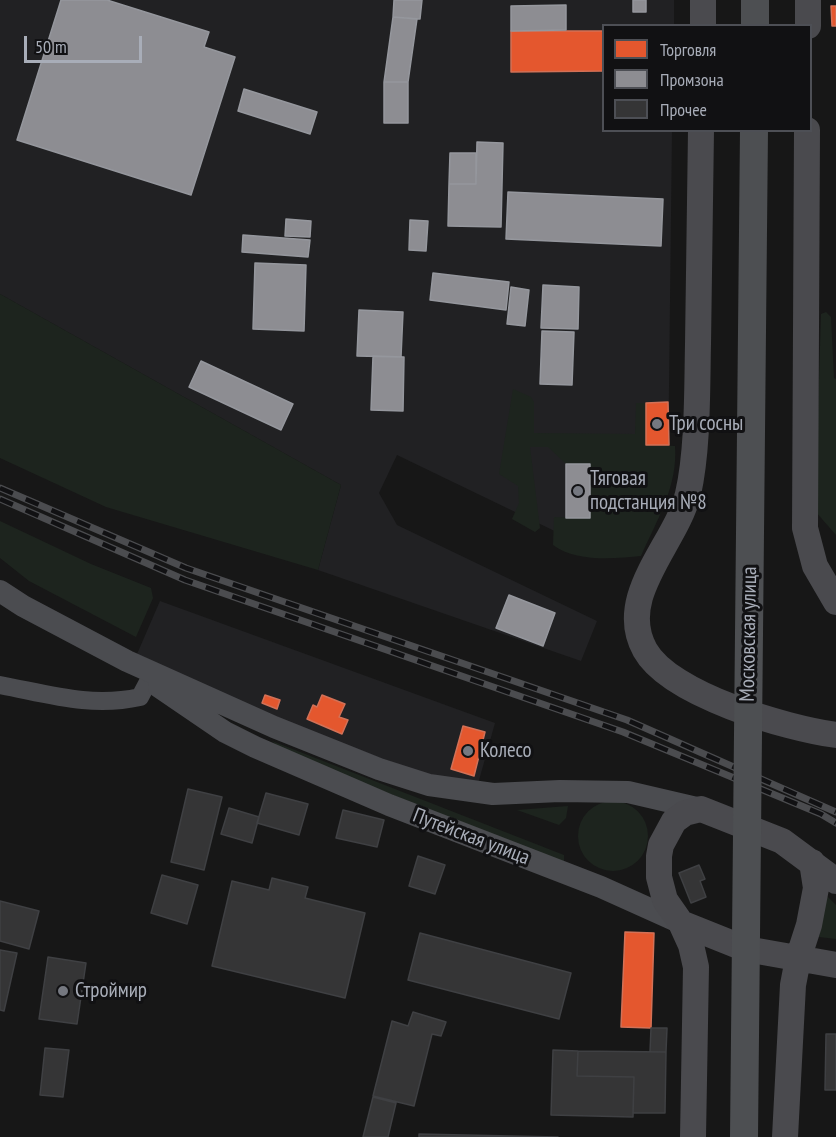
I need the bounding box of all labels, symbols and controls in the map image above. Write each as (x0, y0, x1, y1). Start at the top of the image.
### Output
scale bar (27, 24, 146, 62)
legend (602, 24, 812, 132)
text: 50 m (35, 35, 67, 58)
text: Торговля (660, 38, 716, 61)
text: Промзона (660, 68, 724, 91)
text: Прочее (660, 98, 707, 121)
place label: Три сосны (669, 411, 743, 437)
marker: Три сосны (650, 417, 664, 431)
place label: Тяговая подстанция №8 (590, 466, 707, 516)
marker: Тяговая подстанция №8 (571, 484, 585, 498)
street label: Московская улица (735, 566, 763, 702)
place label: Колесо (480, 738, 532, 764)
marker: Колесо (461, 744, 475, 758)
street label: Путейская улица (409, 803, 533, 871)
place label: Строймир (75, 978, 147, 1004)
marker: Строймир (56, 984, 70, 998)

